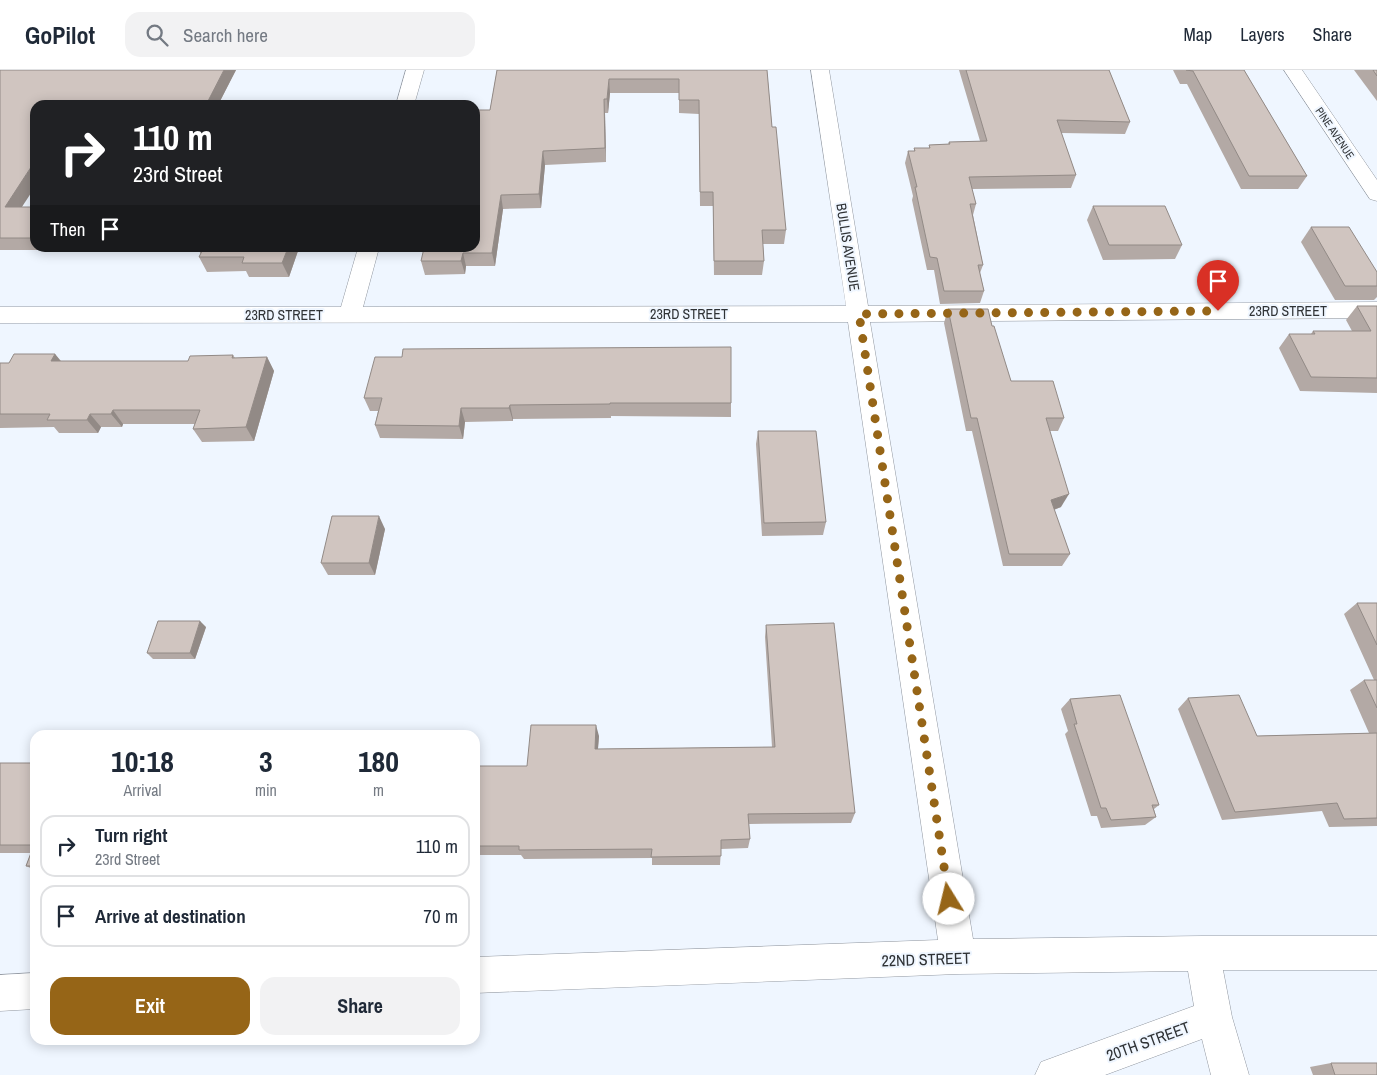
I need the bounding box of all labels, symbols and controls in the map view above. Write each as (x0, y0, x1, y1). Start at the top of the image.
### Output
search box (125, 12, 475, 57)
text: GoPilot (25, 19, 95, 51)
icon: search (143, 21, 171, 49)
text: Search here (183, 22, 268, 48)
text: Map (1184, 22, 1212, 47)
text: Layers (1240, 22, 1285, 47)
text: Share (1313, 22, 1352, 47)
street label: PINE AVENUE (1313, 104, 1357, 162)
text: 110 m (133, 114, 213, 161)
icon: right (50, 120, 115, 185)
text: 23rd Street (133, 159, 222, 189)
street label: BULLIS AVENUE (832, 202, 864, 292)
icon: arrive (96, 215, 124, 243)
text: Then (50, 216, 86, 242)
pin (1197, 260, 1239, 311)
icon: arrive (1204, 267, 1232, 295)
street label: 23RD STREET (1249, 302, 1327, 320)
street label: 23RD STREET (650, 305, 728, 323)
street label: 23RD STREET (245, 306, 323, 324)
text: 10:18 (111, 741, 174, 781)
text: 3 (259, 741, 273, 781)
text: 180 (358, 741, 399, 781)
text: Arrival (124, 779, 161, 801)
text: min (255, 779, 277, 801)
text: m (373, 779, 384, 801)
text: Turn right (95, 822, 167, 848)
icon: right (52, 832, 80, 860)
text: 110 m (416, 833, 458, 859)
text: 23rd Street (95, 848, 160, 870)
position arrow (922, 872, 974, 924)
icon: arrive (52, 902, 80, 930)
text: Arrive at destination (95, 903, 246, 929)
text: 70 m (423, 903, 458, 929)
street label: 22ND STREET (881, 946, 971, 972)
button: Exit (50, 977, 250, 1035)
button: Share (260, 977, 460, 1035)
street label: 20TH STREET (1103, 1016, 1193, 1066)

